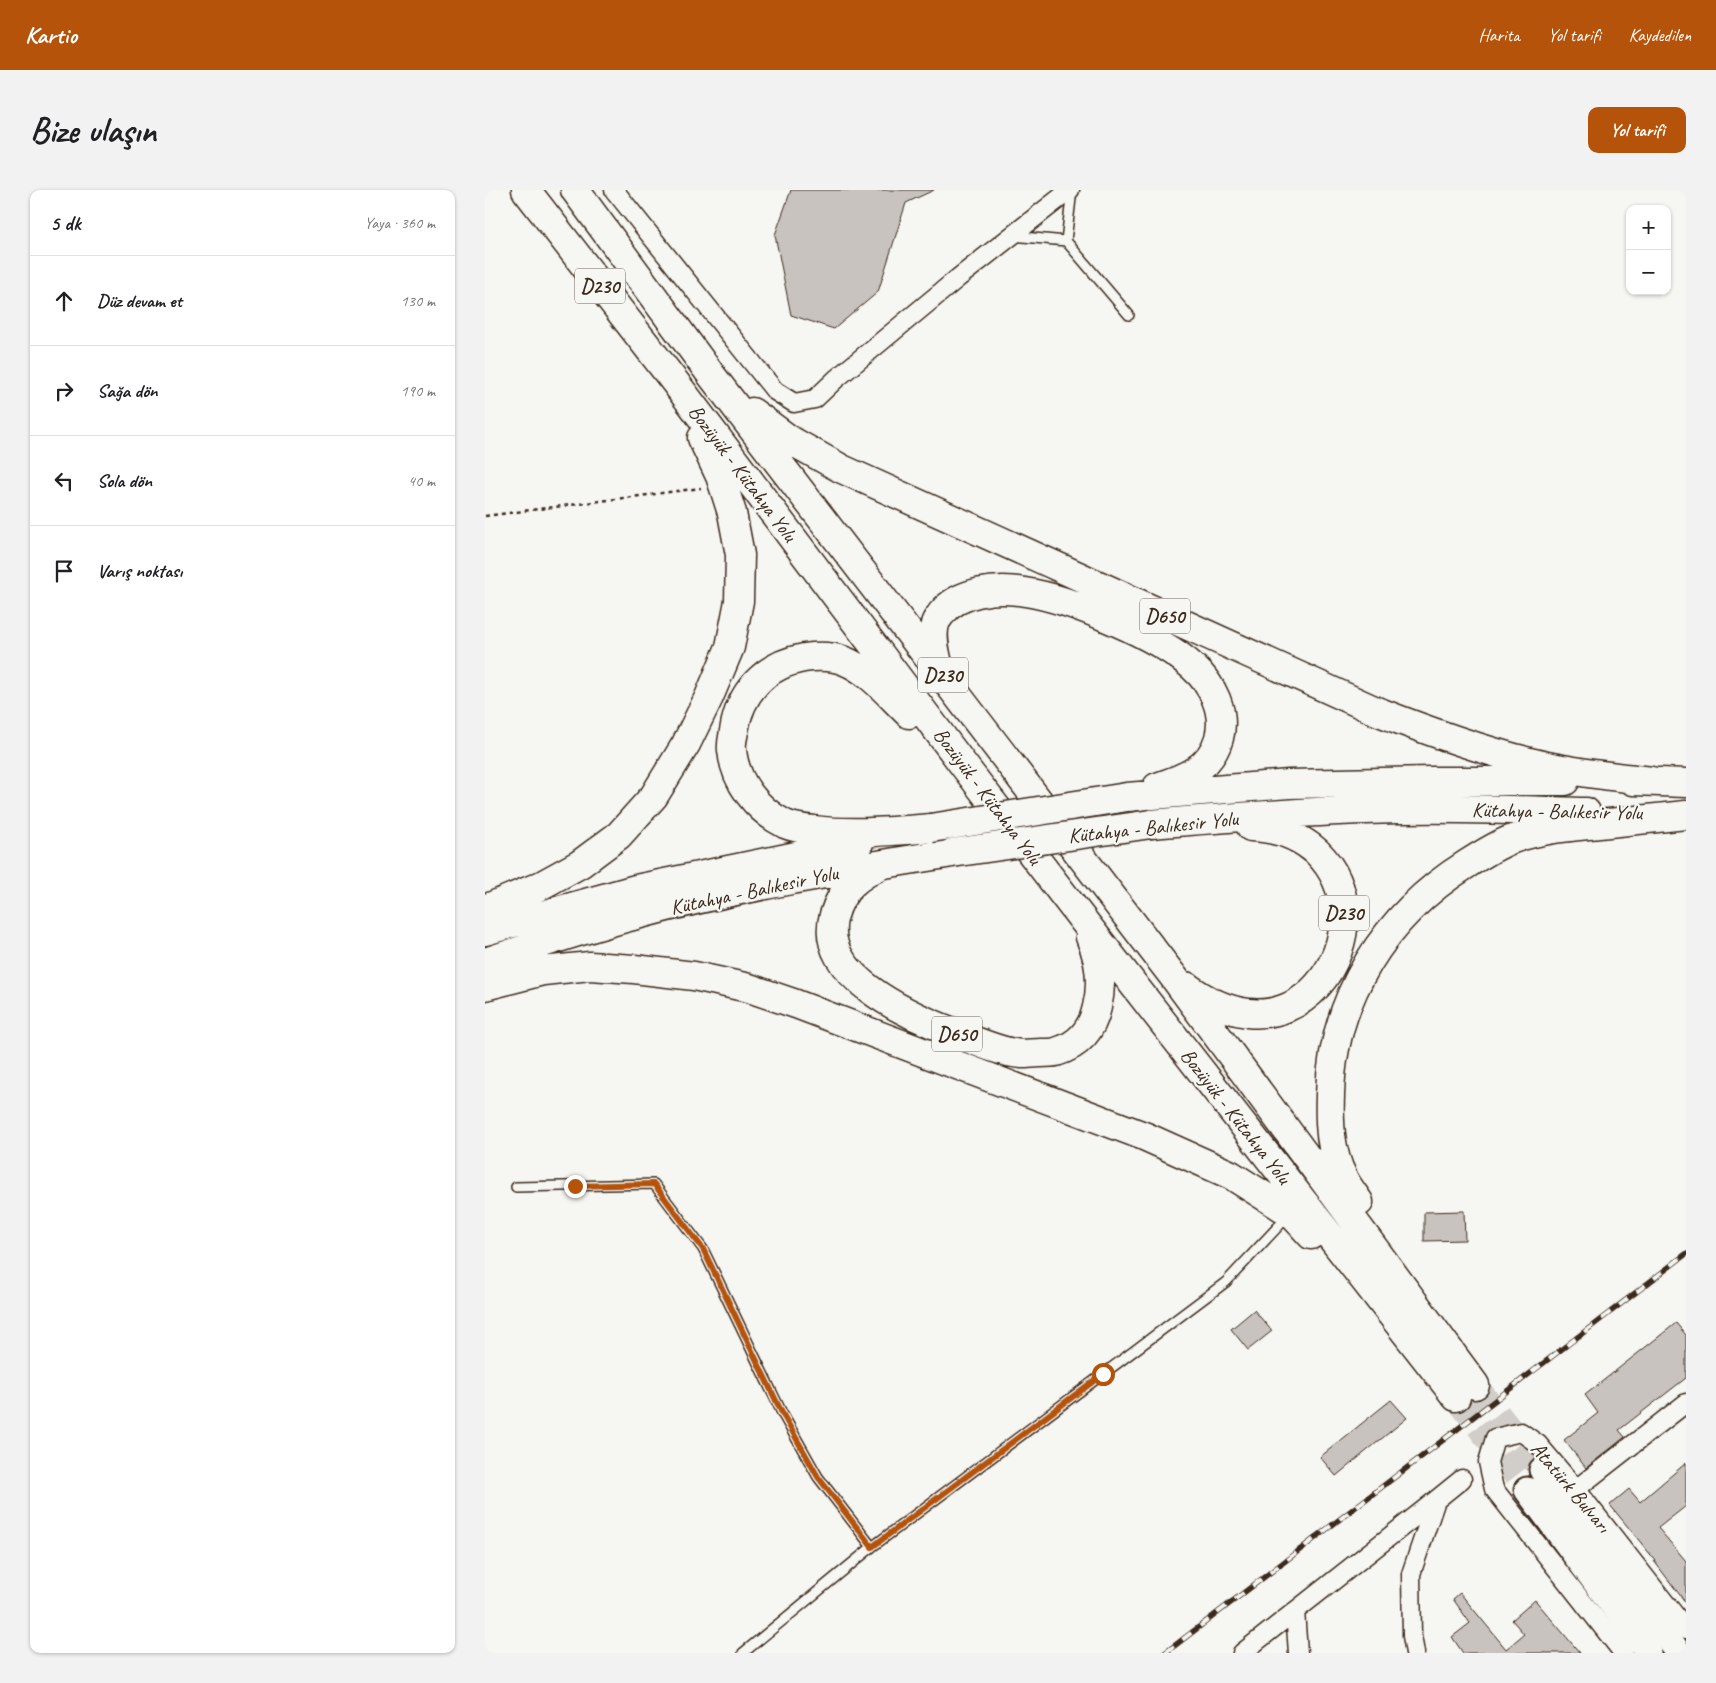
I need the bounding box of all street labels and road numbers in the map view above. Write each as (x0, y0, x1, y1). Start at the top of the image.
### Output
road number: D230 (575, 268, 625, 304)
street label: Bozüyük - Kütahya Yolu (683, 399, 804, 548)
road number: D650 (1140, 598, 1190, 634)
road number: D230 (918, 658, 968, 692)
street label: Bozüyük - Kütahya Yolu (928, 722, 1049, 871)
street label: Kütahya - Balıkesir Yolu (1472, 797, 1644, 826)
street label: Kütahya - Balıkesir Yolu (1067, 805, 1240, 849)
street label: Kütahya - Balıkesir Yolu (668, 859, 841, 920)
road number: D230 (1319, 896, 1369, 930)
road number: D650 (932, 1016, 982, 1052)
street label: Bozüyük - Kütahya Yolu (1175, 1043, 1298, 1190)
street label: Atatürk Bulvarı (1525, 1436, 1617, 1539)

